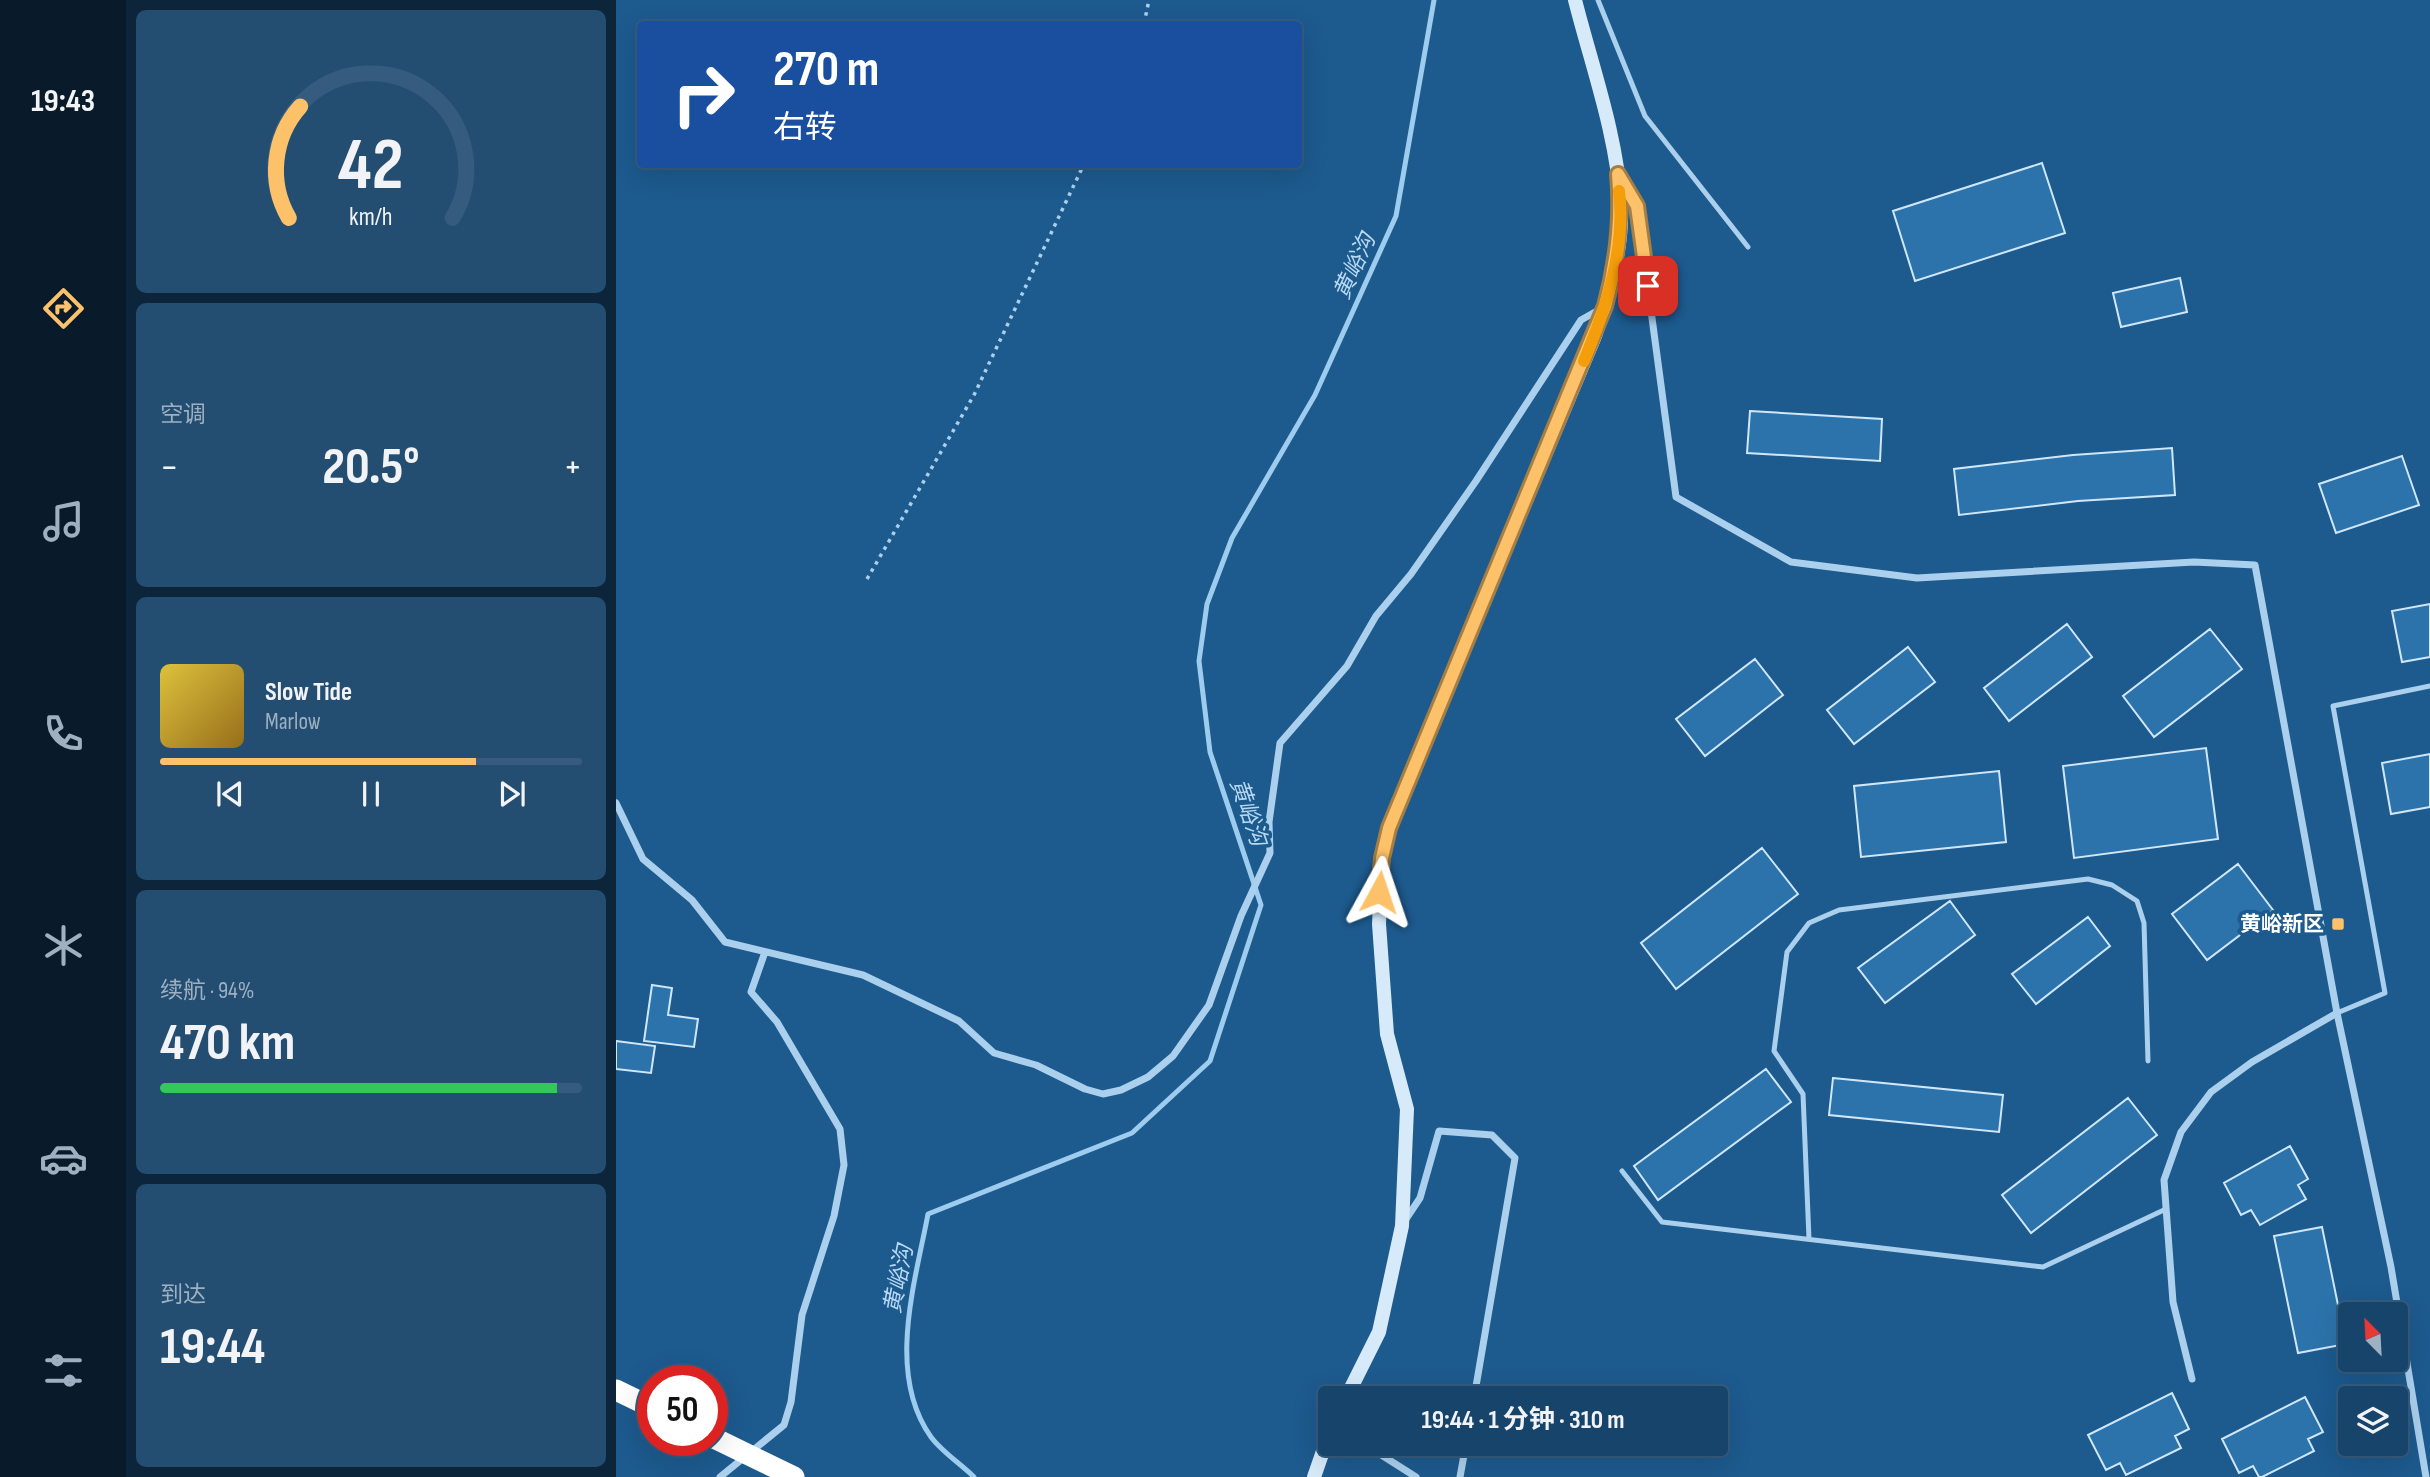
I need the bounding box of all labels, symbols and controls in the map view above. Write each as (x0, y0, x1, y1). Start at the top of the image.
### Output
text: 270 m (773, 41, 879, 100)
icon: right (658, 49, 749, 140)
text: 19:43 (31, 82, 95, 121)
text: 右转 (773, 109, 837, 148)
text: 42 (338, 122, 404, 210)
text: km/h (349, 202, 393, 233)
water label: 黄峪沟 (1328, 226, 1383, 304)
pin (1618, 256, 1678, 316)
icon: arrive (1629, 267, 1667, 305)
icon: directions (39, 284, 88, 333)
text: 空调 (160, 401, 206, 429)
text: 20.5° (322, 436, 420, 499)
text: − (160, 445, 179, 490)
text: + (563, 445, 582, 490)
icon: music (39, 497, 88, 546)
text: Slow Tide (265, 677, 352, 708)
text: Marlow (265, 708, 321, 736)
icon: phone (39, 709, 88, 758)
icon: previous (211, 775, 249, 813)
icon: pause (352, 775, 390, 813)
icon: next (493, 775, 531, 813)
water label: 黄峪沟 (1224, 775, 1274, 852)
position arrow (1342, 855, 1416, 929)
place label: 黄峪新区 (2240, 912, 2324, 937)
marker: 黄峪新区 (2330, 916, 2346, 932)
icon: climate (39, 921, 88, 970)
text: 续航 · 94% (160, 977, 254, 1005)
text: 470 km (160, 1012, 295, 1075)
icon: car (39, 1134, 88, 1183)
water label: 黄峪沟 (879, 1240, 920, 1316)
text: 到达 (160, 1281, 206, 1309)
north arrow (2338, 1302, 2408, 1372)
map controls (2338, 1302, 2408, 1456)
text: 19:44 (160, 1316, 265, 1379)
icon: filters (39, 1346, 88, 1395)
speed limit sign: 50 (637, 1365, 728, 1456)
button: layers (2338, 1386, 2408, 1456)
text: 19:44 · 1 分钟 · 310 m (1421, 1405, 1625, 1436)

